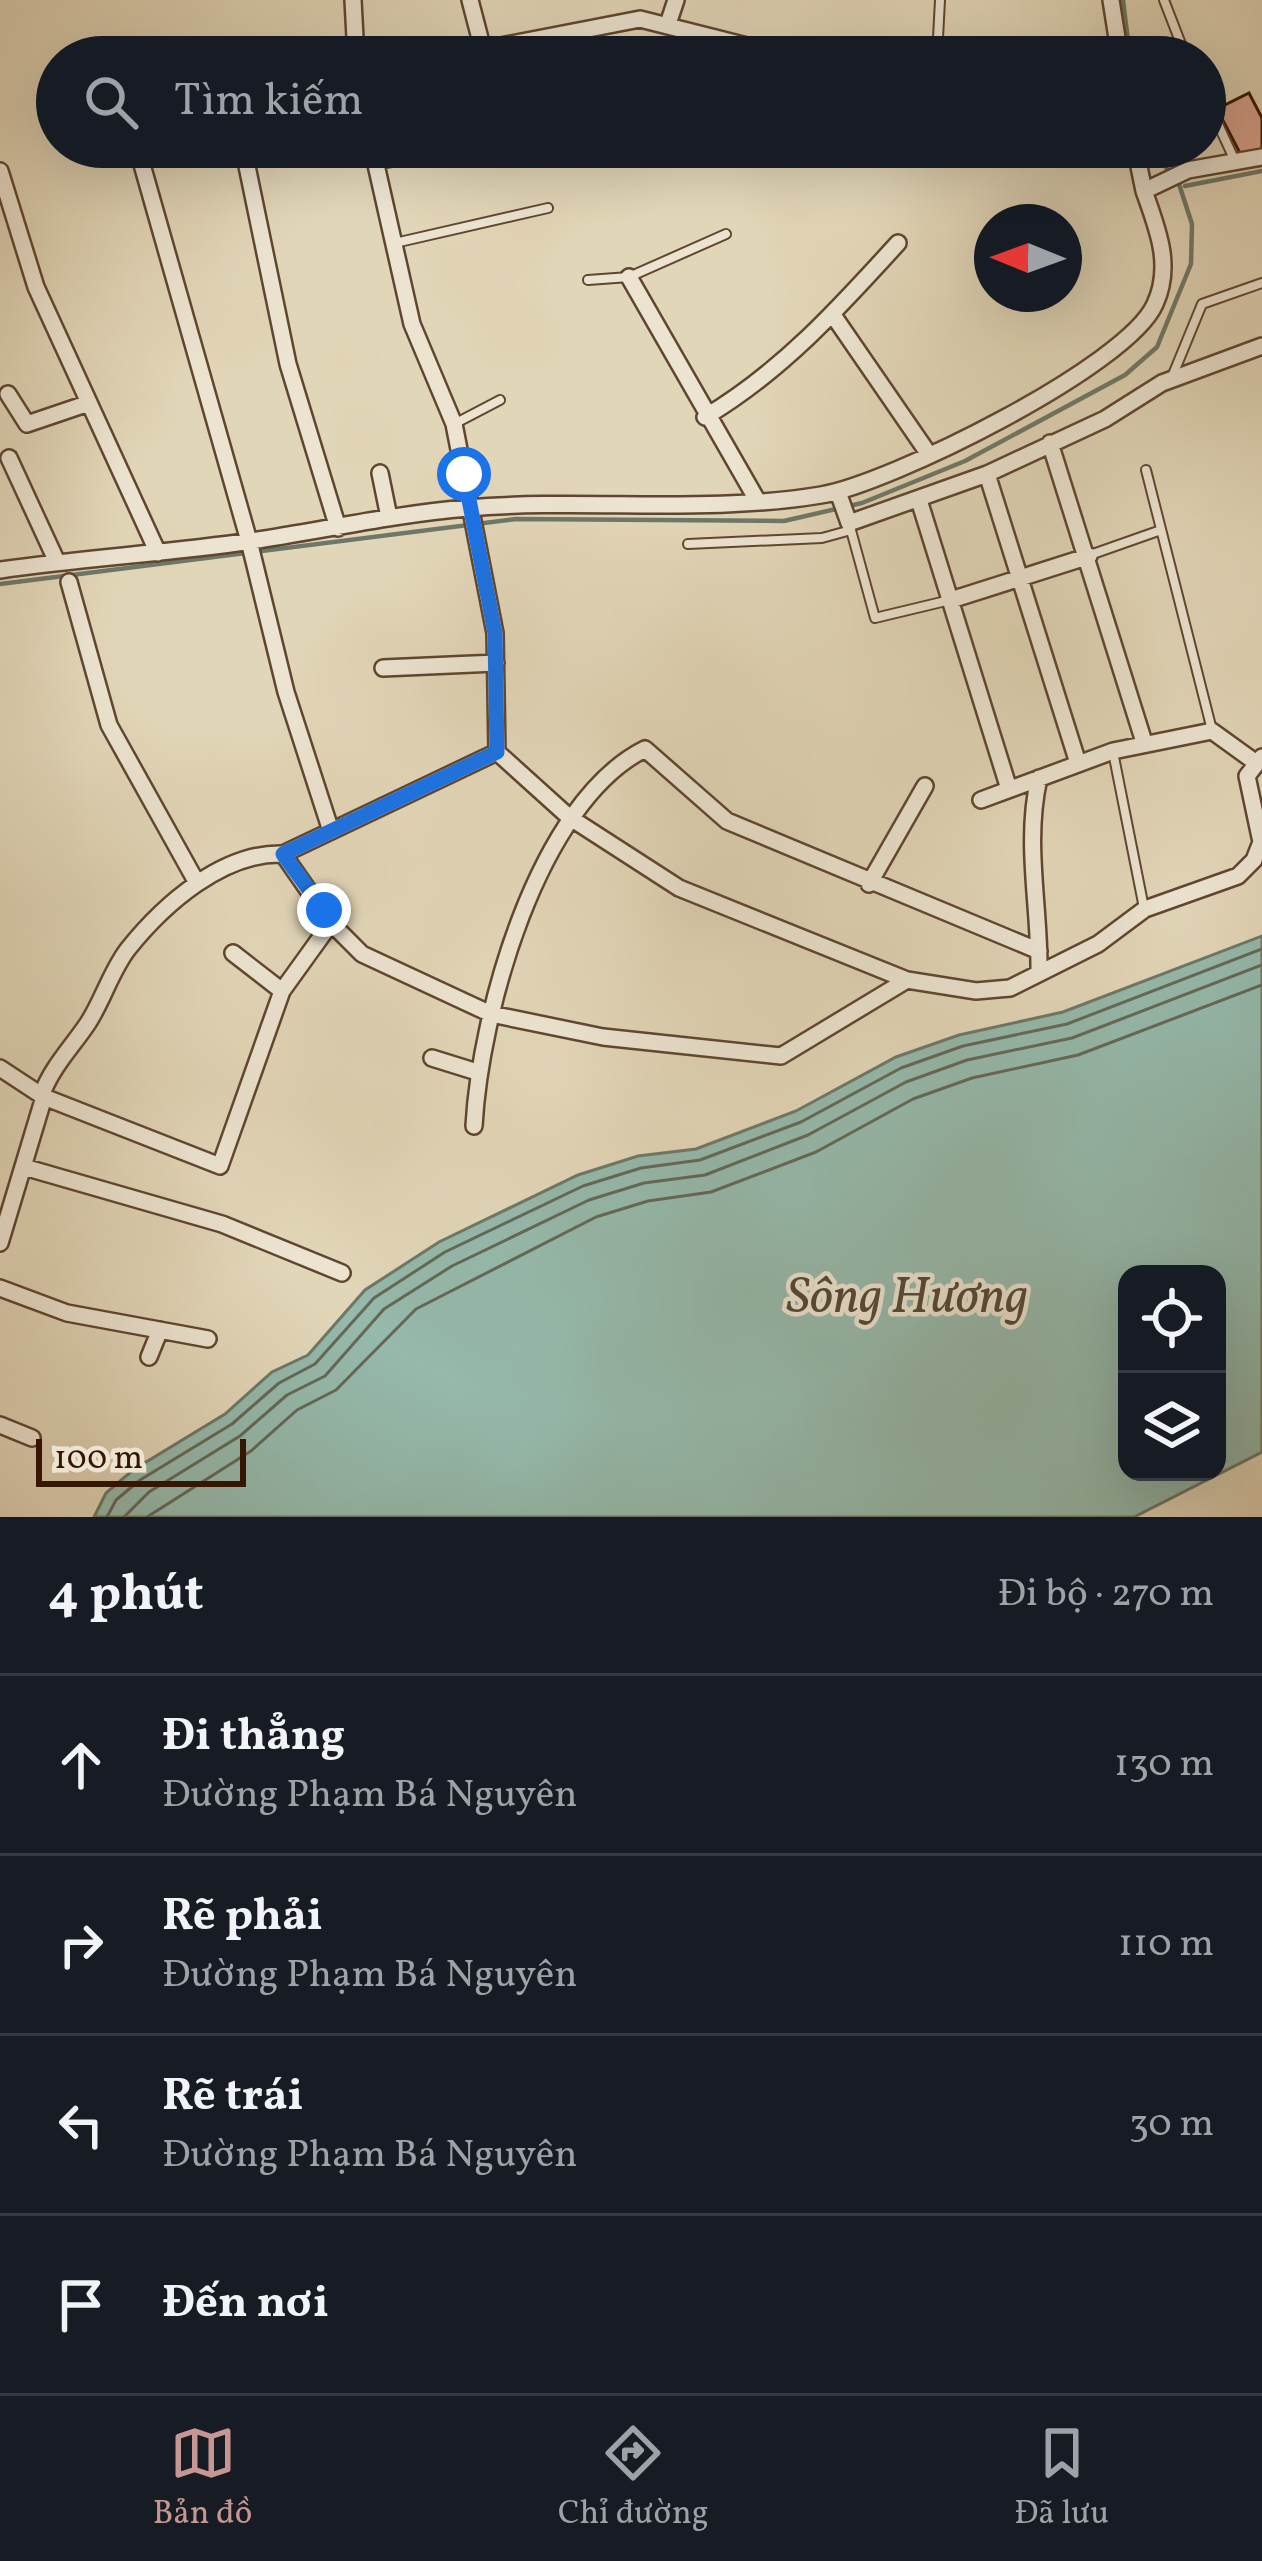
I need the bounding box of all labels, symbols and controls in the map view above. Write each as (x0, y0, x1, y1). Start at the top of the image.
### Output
search box (36, 36, 1226, 168)
icon: search (78, 69, 144, 135)
text: Tìm kiếm (174, 71, 363, 134)
north arrow (974, 204, 1082, 312)
route start (437, 447, 491, 501)
route end (297, 883, 351, 937)
water label: Sông Hương (786, 1263, 1028, 1334)
map controls (1118, 1265, 1226, 1481)
button: locate (1118, 1265, 1226, 1373)
button: layers (1118, 1373, 1226, 1481)
scale bar (36, 1433, 246, 1486)
text: 100 m (54, 1437, 143, 1483)
text: 4 phút (48, 1560, 204, 1631)
text: Đi bộ · 270 m (998, 1568, 1214, 1622)
text: Đi thẳng (162, 1706, 345, 1769)
icon: ahead (48, 1732, 114, 1798)
text: 130 m (1114, 1738, 1214, 1792)
text: Đường Phạm Bá Nguyên (162, 1769, 578, 1823)
text: Rẽ phải (162, 1886, 323, 1949)
icon: right (48, 1912, 114, 1978)
text: 110 m (1118, 1918, 1214, 1972)
text: Đường Phạm Bá Nguyên (162, 1949, 578, 2003)
text: Rẽ trái (162, 2066, 303, 2129)
icon: left (48, 2092, 114, 2158)
text: 30 m (1129, 2098, 1214, 2152)
text: Đường Phạm Bá Nguyên (162, 2129, 578, 2183)
icon: arrive (48, 2272, 114, 2338)
text: Đến nơi (162, 2273, 329, 2336)
tab: Bản đồ (153, 2420, 252, 2538)
tab: Chỉ đường (558, 2420, 709, 2538)
tab: Đã lưu (1014, 2420, 1109, 2538)

